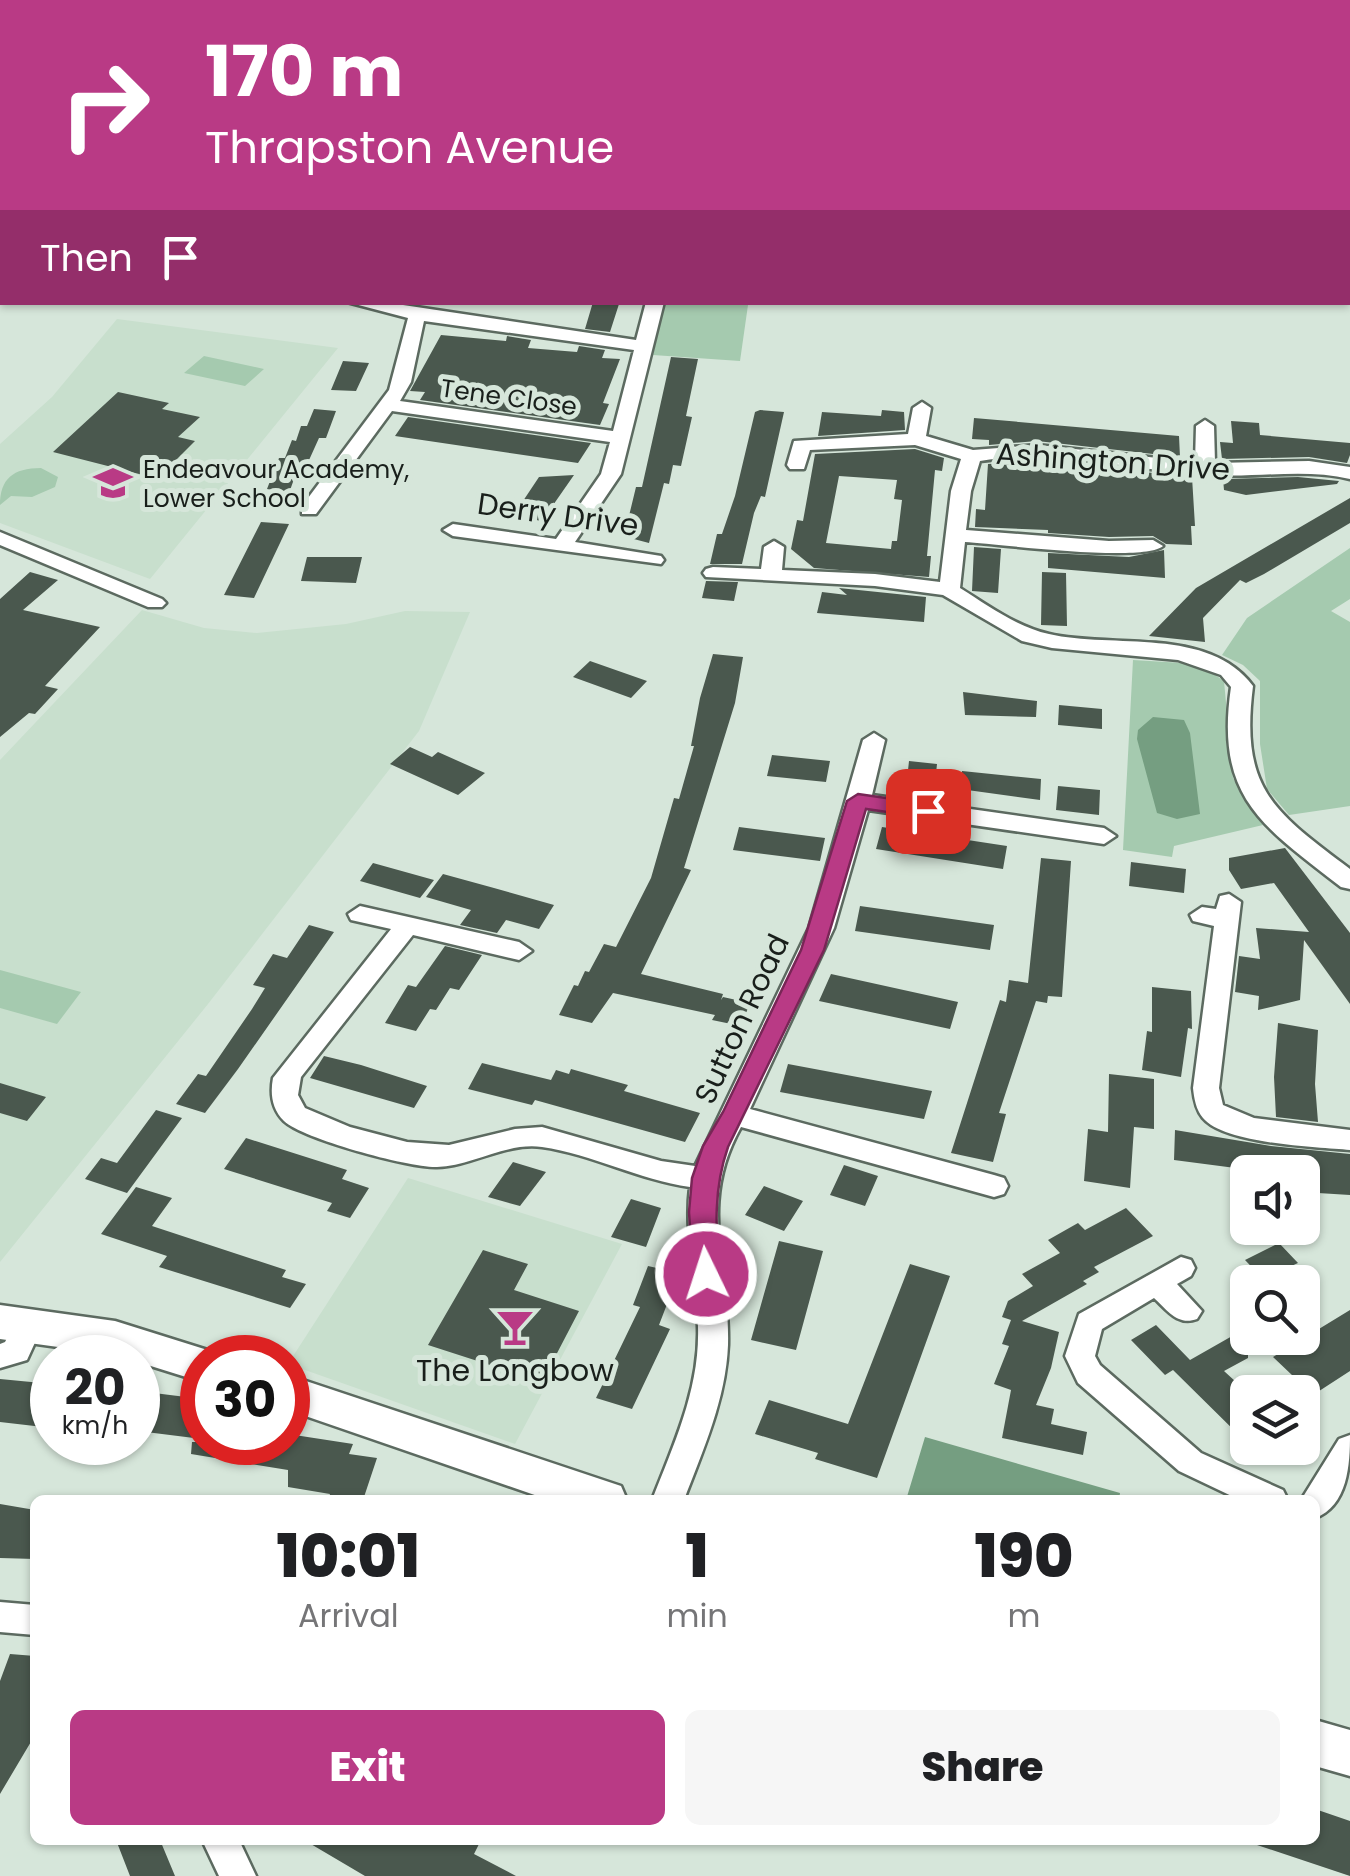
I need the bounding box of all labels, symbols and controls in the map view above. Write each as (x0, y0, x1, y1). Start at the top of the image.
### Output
text: 170 m (205, 22, 403, 121)
icon: right (40, 40, 170, 170)
text: Thrapston Avenue (205, 116, 614, 179)
icon: arrive (153, 230, 208, 285)
text: Then (40, 231, 133, 284)
street label: Tene Close (439, 371, 579, 424)
street label: Ashington Drive (995, 432, 1231, 491)
place label: Endeavour Academy, Lower School (143, 452, 409, 516)
school or university icon: Endeavour Academy, Lower School (92, 462, 134, 504)
street label: Derry Drive (475, 482, 641, 547)
pin (886, 769, 971, 854)
icon: arrive (901, 784, 956, 839)
street label: Sutton Road (683, 927, 800, 1111)
map controls (1230, 1155, 1320, 1465)
button: sound (1230, 1155, 1320, 1245)
position arrow (654, 1222, 758, 1326)
button: search (1230, 1265, 1320, 1355)
bar icon: The Longbow (494, 1306, 536, 1348)
speed limit sign: 30 (180, 1335, 310, 1465)
place label: The Longbow (416, 1349, 614, 1392)
text: 20 (64, 1352, 126, 1423)
button: layers (1230, 1375, 1320, 1465)
text: km/h (62, 1408, 128, 1443)
text: 10:01 (277, 1514, 420, 1598)
text: 1 (686, 1514, 709, 1598)
text: 190 (974, 1514, 1073, 1598)
text: Arrival (298, 1593, 399, 1638)
text: min (667, 1593, 728, 1638)
text: m (1007, 1593, 1040, 1638)
button: Exit (70, 1710, 665, 1825)
button: Share (685, 1710, 1280, 1825)

